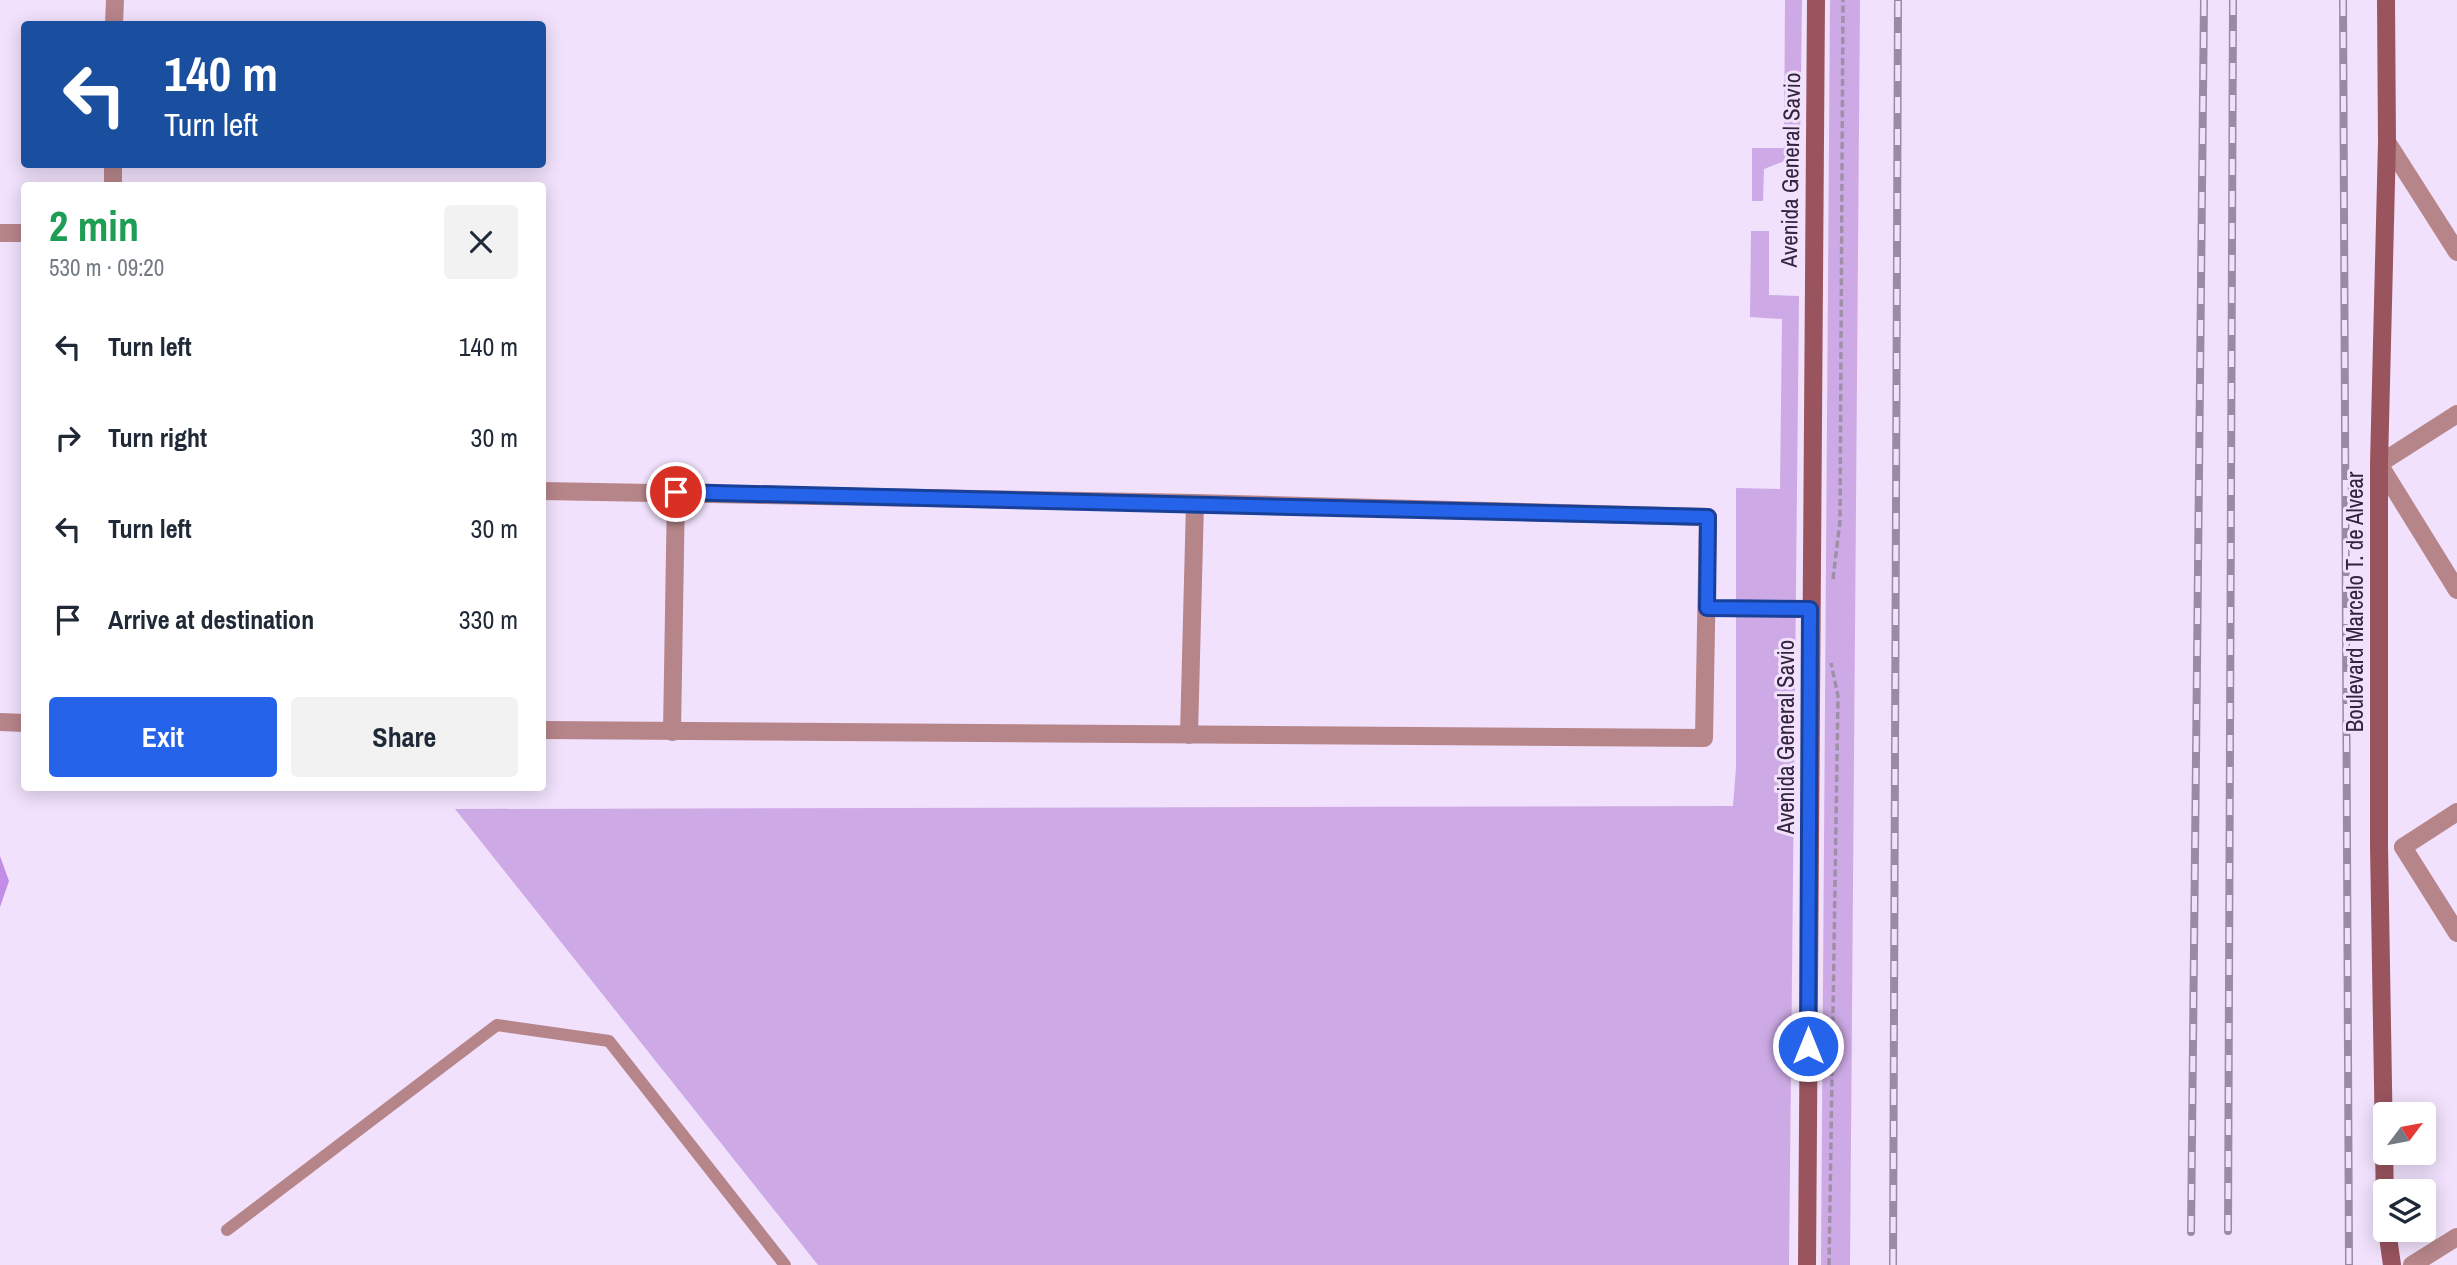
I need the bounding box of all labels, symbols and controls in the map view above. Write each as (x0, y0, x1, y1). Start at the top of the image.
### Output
text: 140 m (164, 40, 278, 106)
icon: left (49, 49, 140, 140)
street label: Avenida General Savio (1773, 72, 1807, 269)
text: Turn left (164, 103, 258, 146)
text: 2 min (49, 198, 139, 254)
button: close (444, 205, 518, 279)
text: 530 m · 09:20 (49, 252, 164, 283)
icon: left (49, 328, 87, 366)
text: Turn left (108, 329, 192, 364)
text: 140 m (459, 329, 518, 364)
icon: right (49, 419, 87, 457)
text: Turn right (108, 420, 207, 455)
text: 30 m (471, 420, 518, 455)
pin (646, 462, 706, 522)
street label: Boulevard Marcelo T. de Alvear (2339, 471, 2370, 732)
icon: arrive (657, 473, 695, 511)
icon: left (49, 510, 87, 548)
text: Turn left (108, 511, 192, 546)
text: 30 m (471, 511, 518, 546)
icon: arrive (49, 601, 87, 639)
text: Arrive at destination (108, 602, 314, 637)
text: 330 m (459, 602, 518, 637)
street label: Avenida General Savio (1770, 640, 1801, 835)
button: Exit (49, 697, 277, 777)
button: Share (291, 697, 518, 777)
position arrow (1771, 1009, 1845, 1083)
north arrow (2373, 1102, 2436, 1166)
map controls (2373, 1102, 2436, 1242)
button: layers (2373, 1179, 2436, 1242)

